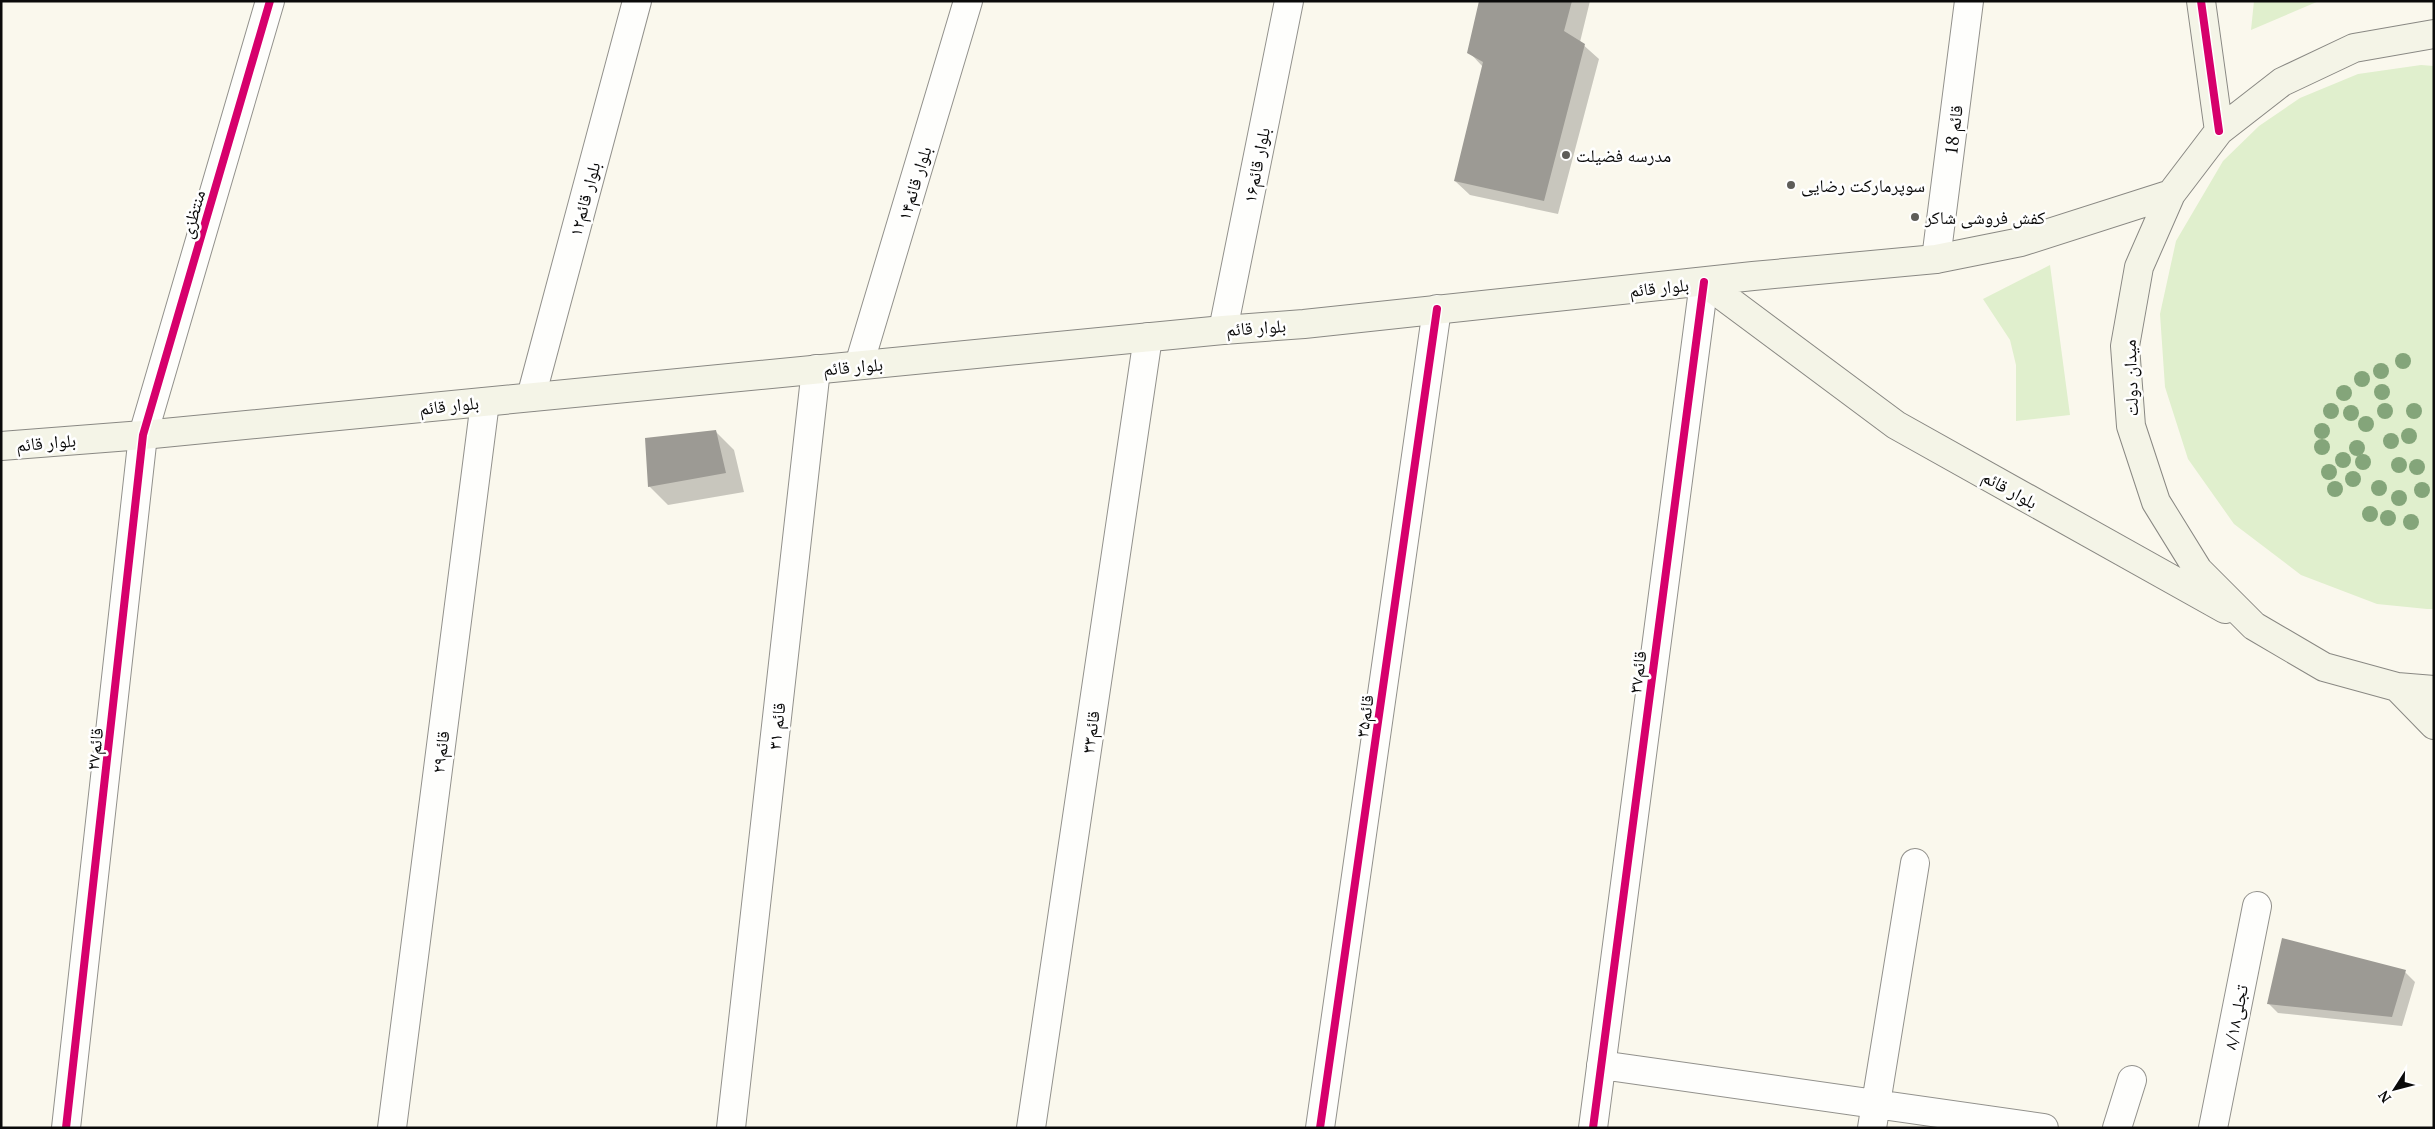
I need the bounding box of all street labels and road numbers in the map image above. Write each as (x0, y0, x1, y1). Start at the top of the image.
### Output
street label: 18 قائم (1938, 104, 1969, 156)
street label: بلوار قائم۱۶ (1237, 125, 1276, 205)
street label: بلوار قائم۱۴ (891, 143, 938, 223)
street label: بلوار قائم۱۲ (563, 159, 606, 239)
street label: منتظزی (174, 187, 210, 241)
street label: بلوار قائم (1628, 272, 1690, 303)
street label: بلوار قائم (1225, 313, 1287, 342)
street label: میدان دولت (2117, 339, 2143, 417)
street label: بلوار قائم (822, 351, 884, 382)
street label: بلوار قائم (418, 390, 480, 421)
street label: بلوار قائم (15, 427, 77, 458)
street label: بلوار قائم (1977, 464, 2042, 515)
street label: قائم۳۷ (1622, 649, 1653, 695)
street label: قائم۳۵ (1349, 693, 1380, 739)
street label: قائم ۳۱ (762, 701, 791, 751)
street label: قائم۳۳ (1075, 709, 1106, 755)
street label: قائم۲۷ (80, 726, 109, 772)
street label: قائم۲۹ (425, 729, 456, 775)
street label: تجلی۸/۱۸ (2217, 983, 2253, 1051)

